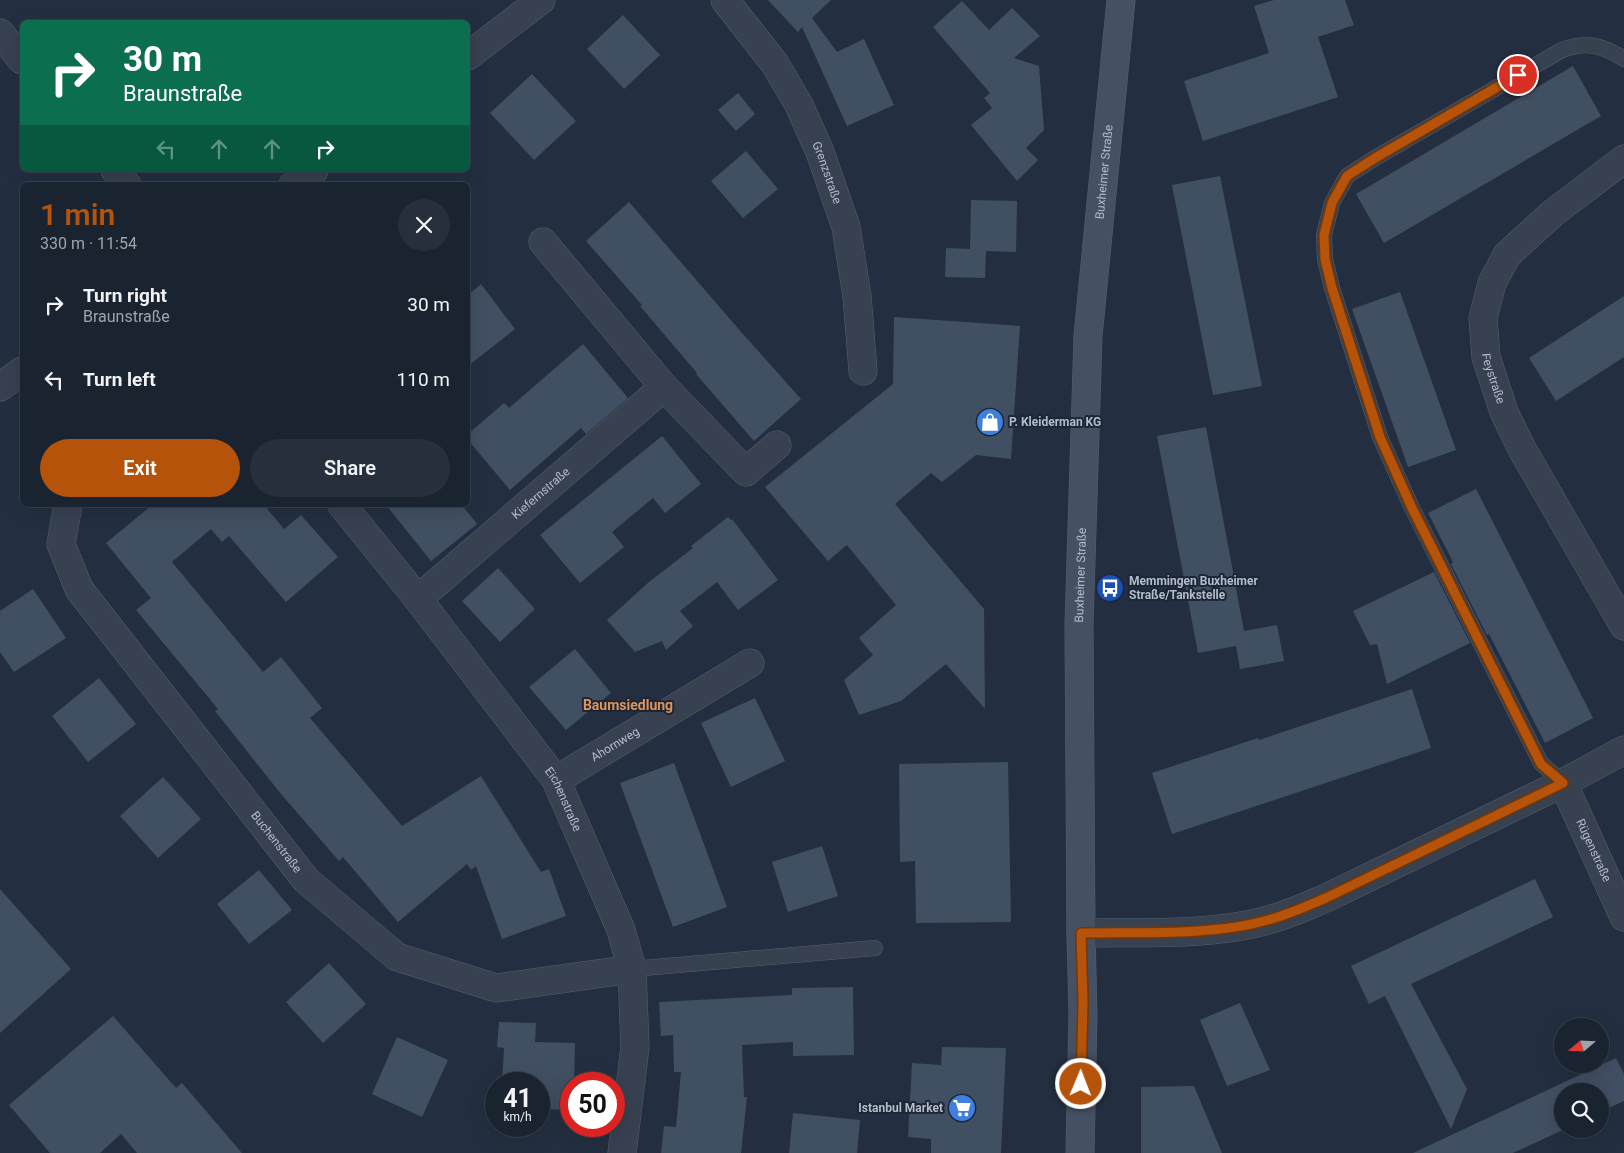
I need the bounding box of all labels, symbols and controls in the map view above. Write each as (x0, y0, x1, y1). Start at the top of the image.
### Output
text: 30 m (123, 39, 202, 80)
icon: right (40, 40, 105, 105)
pin (1497, 54, 1539, 96)
icon: arrive (1504, 61, 1532, 89)
text: Braunstraße (123, 81, 242, 106)
street label: Buxheimer Straße (1093, 124, 1116, 220)
icon: left (152, 135, 180, 163)
icon: ahead (205, 135, 233, 163)
icon: ahead (258, 135, 286, 163)
icon: right (311, 135, 339, 163)
street label: Grenzstraße (809, 139, 844, 206)
text: 1 min (40, 197, 115, 232)
button: close (398, 199, 450, 251)
text: 330 m · 11:54 (40, 234, 137, 253)
text: Turn right (83, 284, 167, 307)
icon: right (40, 291, 68, 319)
text: 30 m (407, 293, 450, 316)
text: Braunstraße (83, 307, 170, 326)
street label: Feystraße (1479, 353, 1508, 406)
icon: left (40, 366, 68, 394)
text: Turn left (83, 368, 156, 391)
text: 110 m (397, 368, 450, 391)
shop icon: P. Kleiderman KG (975, 407, 1005, 437)
place label: P. Kleiderman KG (1009, 415, 1101, 429)
button: Exit (40, 439, 240, 497)
button: Share (250, 439, 450, 497)
street label: Kiefernstraße (509, 464, 573, 522)
street label: Buxheimer Straße (1072, 527, 1089, 623)
bus stop icon: Memmingen Buxheimer Straße/Tankstelle (1095, 573, 1125, 603)
place label: Memmingen Buxheimer Straße/Tankstelle (1129, 574, 1258, 602)
district label: Baumsiedlung (583, 697, 673, 713)
street label: Ahornweg (588, 724, 642, 764)
street label: Eichenstraße (542, 764, 584, 834)
street label: Buchenstraße (248, 809, 305, 876)
street label: Rügenstraße (1573, 817, 1614, 884)
north arrow (1554, 1018, 1609, 1072)
map controls (1554, 1018, 1609, 1138)
position arrow (1054, 1057, 1106, 1109)
speed limit sign: 50 (560, 1072, 625, 1137)
button: search (1554, 1083, 1609, 1138)
text: 41 (503, 1084, 532, 1113)
supermarket icon: Istanbul Market (947, 1093, 977, 1123)
place label: Istanbul Market (858, 1101, 943, 1115)
text: km/h (503, 1110, 532, 1124)

